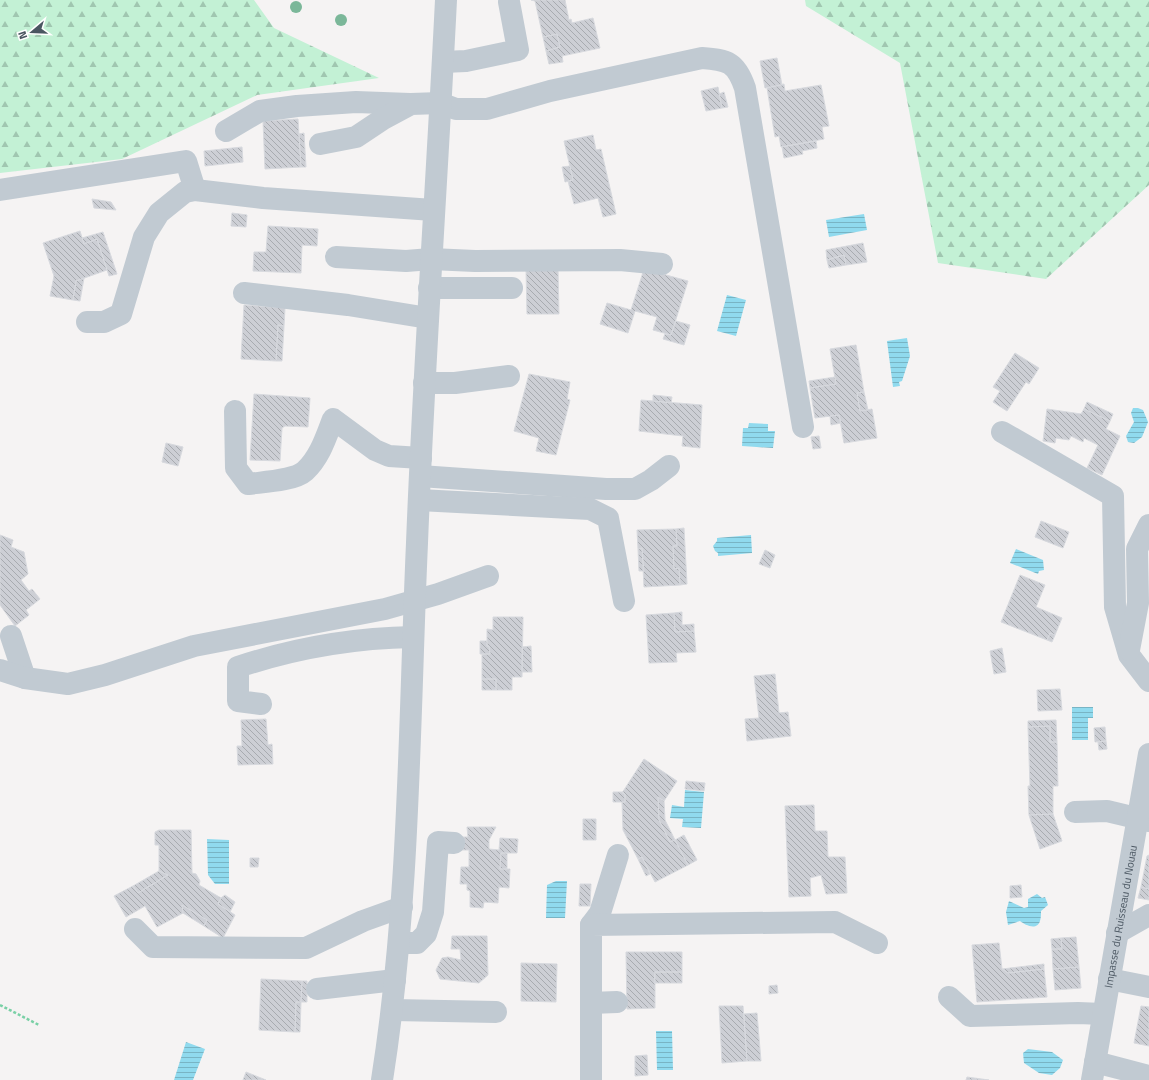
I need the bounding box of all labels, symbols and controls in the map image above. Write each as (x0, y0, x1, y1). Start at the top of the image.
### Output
north arrow (12, 12, 52, 52)
text: N (14, 29, 31, 41)
street label: Impasse du Ruisseau du Nouau (1100, 844, 1141, 989)

